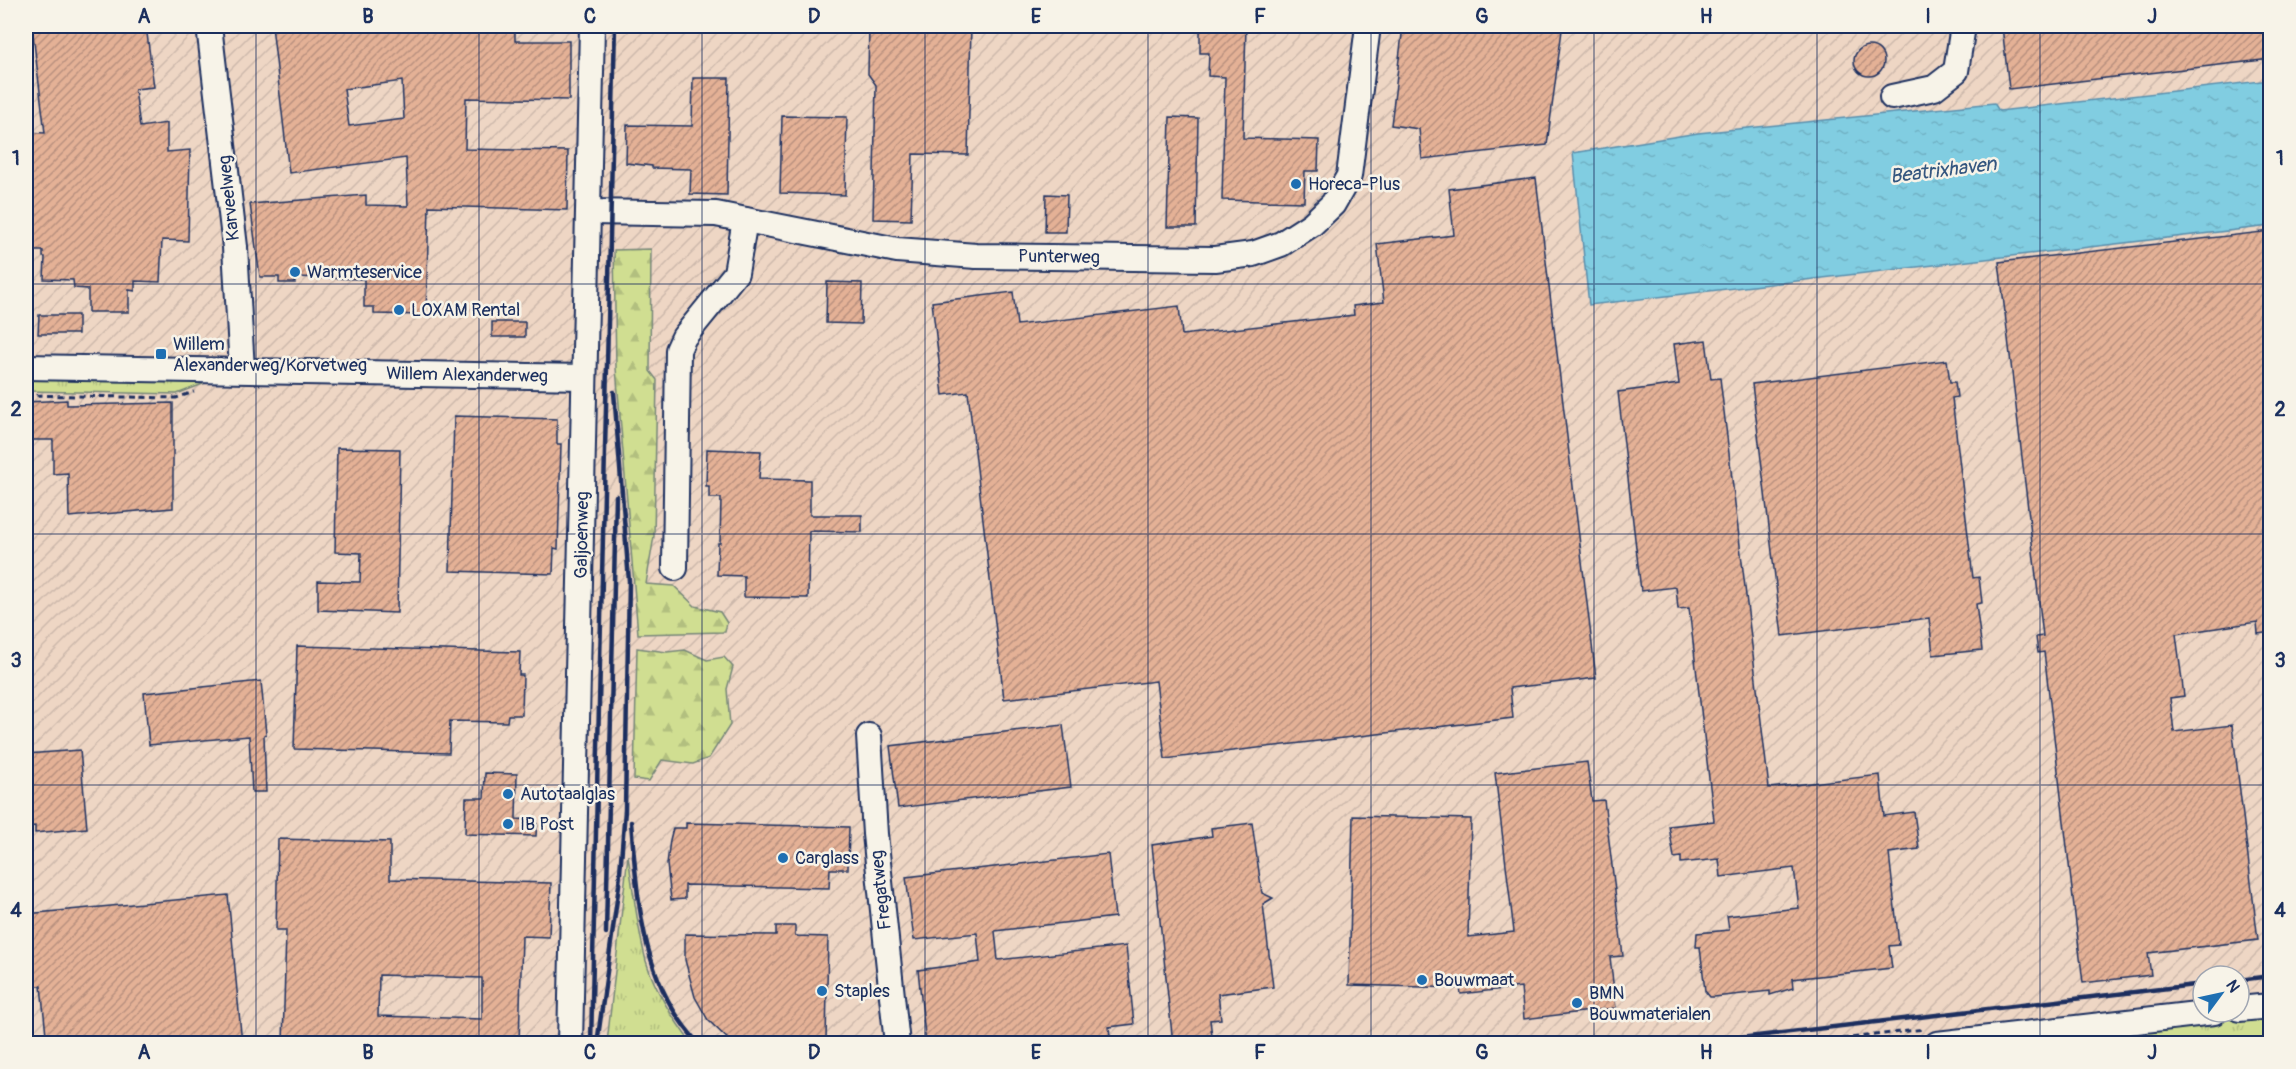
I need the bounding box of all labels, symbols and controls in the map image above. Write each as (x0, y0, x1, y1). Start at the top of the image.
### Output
text: A (138, 4, 151, 29)
text: B (362, 4, 374, 29)
text: C (584, 4, 596, 29)
text: D (808, 4, 821, 29)
text: E (1031, 4, 1042, 29)
text: F (1254, 4, 1266, 29)
text: G (1475, 4, 1489, 29)
text: H (1700, 4, 1713, 29)
text: I (1925, 4, 1931, 29)
text: J (2147, 4, 2157, 29)
text: 1 (12, 146, 20, 171)
text: 1 (2276, 146, 2284, 171)
water label: Beatrixhaven (1888, 151, 1999, 189)
street label: Karveelweg (213, 154, 245, 242)
place label: Horeca-Plus (1308, 173, 1400, 196)
marker: Horeca-Plus (1289, 177, 1303, 191)
street label: Punterweg (1018, 245, 1100, 269)
place label: Warmteservice (307, 261, 422, 284)
marker: Warmteservice (288, 265, 302, 279)
place label: LOXAM Rental (411, 299, 520, 322)
marker: LOXAM Rental (392, 303, 406, 317)
place label: Willem Alexanderweg/Korvetweg (173, 333, 367, 377)
marker: Willem Alexanderweg/Korvetweg (154, 347, 168, 361)
street label: Willem Alexanderweg (386, 362, 548, 388)
text: 2 (10, 397, 22, 422)
text: 2 (2274, 397, 2286, 422)
street label: Galjoenweg (570, 491, 594, 579)
text: 3 (10, 648, 22, 673)
text: 3 (2274, 648, 2286, 673)
place label: Autotaalglas (520, 783, 615, 806)
marker: Autotaalglas (501, 787, 515, 801)
place label: IB Post (520, 813, 575, 836)
marker: IB Post (501, 817, 515, 831)
place label: Carglass (795, 847, 859, 870)
street label: Fregatweg (865, 849, 897, 931)
marker: Carglass (776, 851, 790, 865)
text: 4 (10, 898, 22, 923)
text: 4 (2274, 898, 2286, 923)
north arrow (2191, 964, 2251, 1024)
place label: Bouwmaat (1434, 969, 1515, 992)
marker: Bouwmaat (1415, 973, 1429, 987)
text: N (2221, 976, 2244, 997)
place label: Staples (834, 980, 890, 1003)
place label: BMN Bouwmaterialen (1589, 982, 1711, 1026)
marker: Staples (815, 984, 829, 998)
marker: BMN Bouwmaterialen (1570, 996, 1584, 1010)
text: A (138, 1040, 151, 1065)
text: B (362, 1040, 374, 1065)
text: C (584, 1040, 596, 1065)
text: D (808, 1040, 821, 1065)
text: E (1031, 1040, 1042, 1065)
text: F (1254, 1040, 1266, 1065)
text: G (1475, 1040, 1489, 1065)
text: H (1700, 1040, 1713, 1065)
text: I (1925, 1040, 1931, 1065)
text: J (2147, 1040, 2157, 1065)

